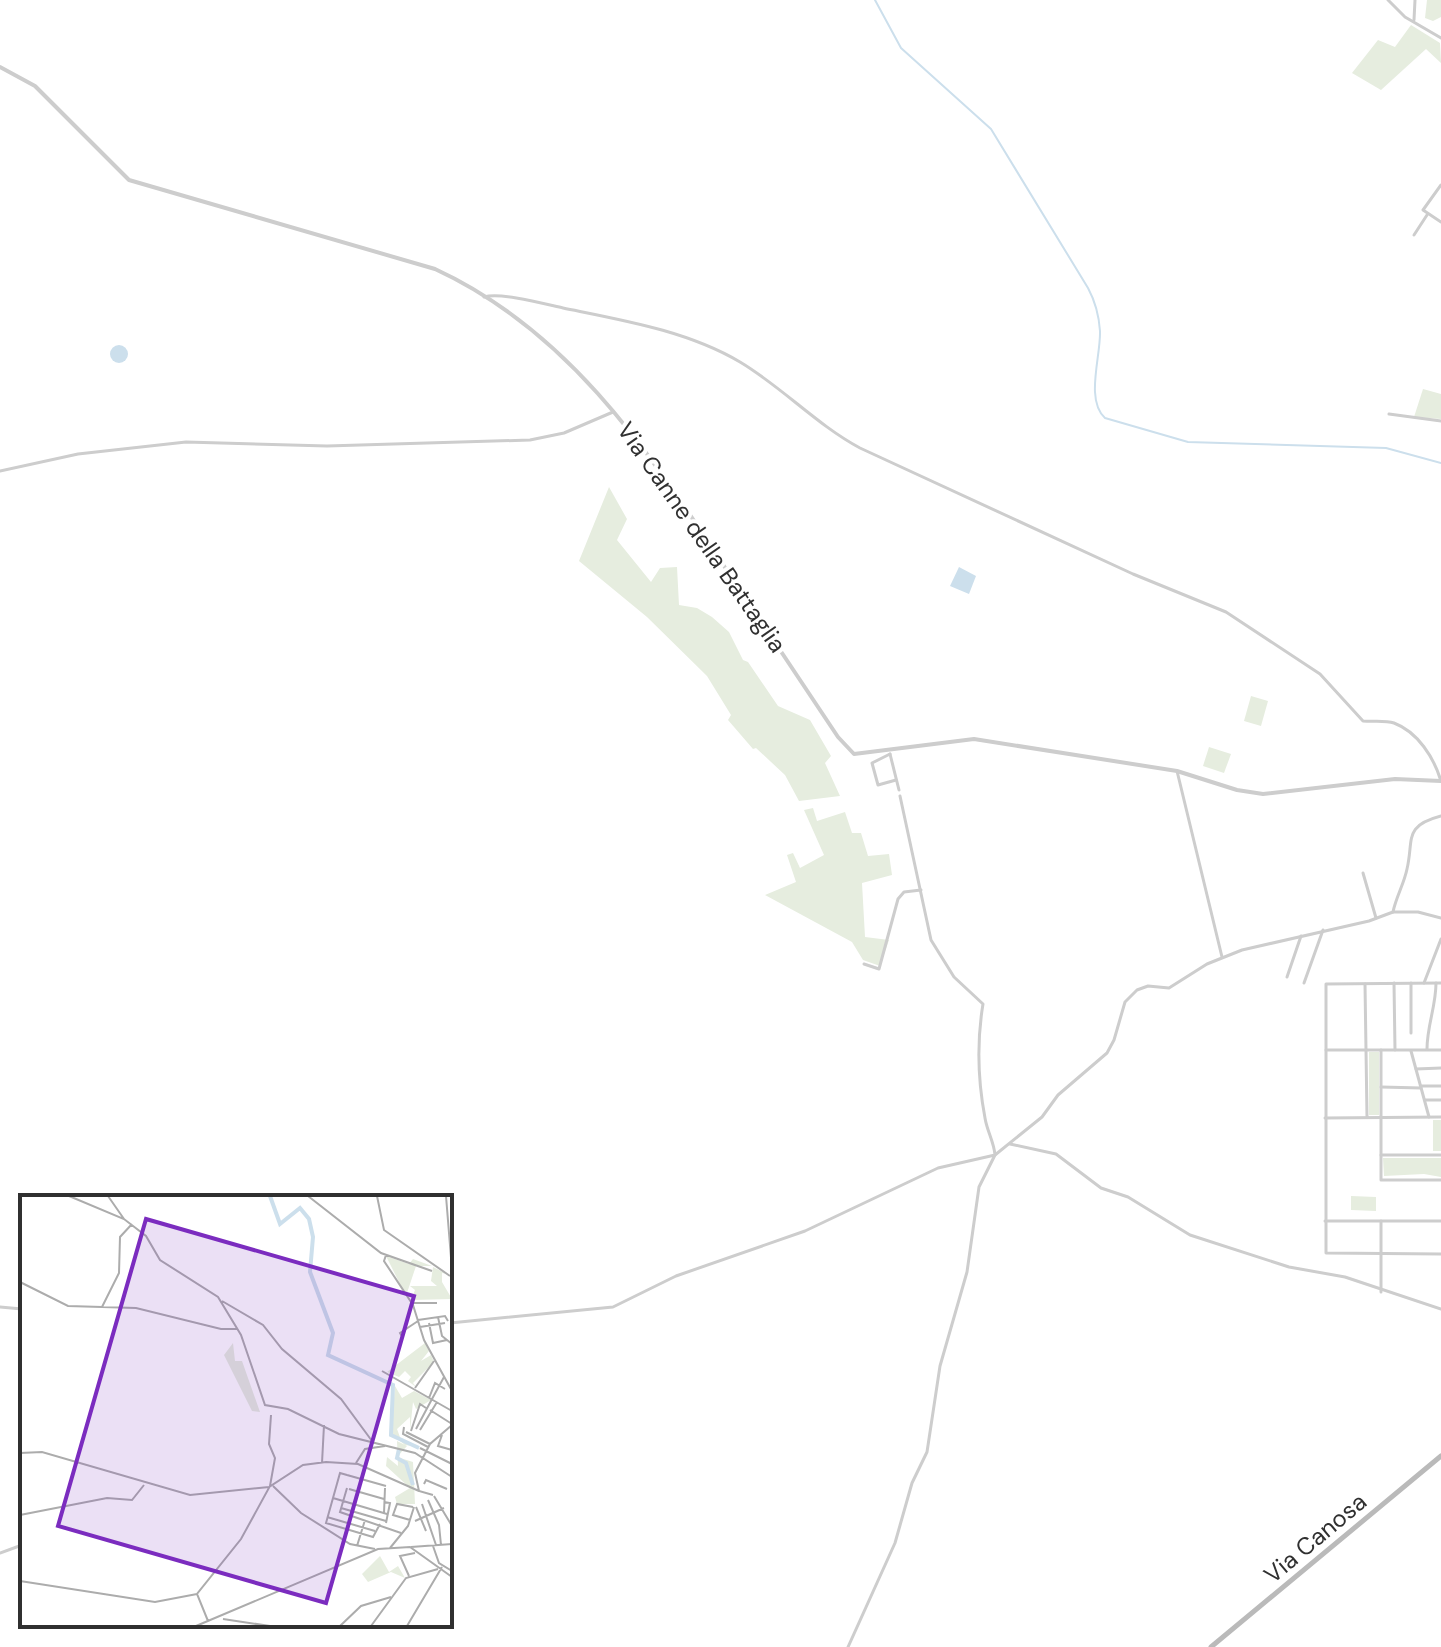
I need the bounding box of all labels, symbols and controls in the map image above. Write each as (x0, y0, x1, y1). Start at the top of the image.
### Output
street label: Via Canne della Battaglia (611, 416, 793, 658)
inset map (20, 1195, 452, 1627)
street label: Via Canosa (1257, 1486, 1373, 1590)

